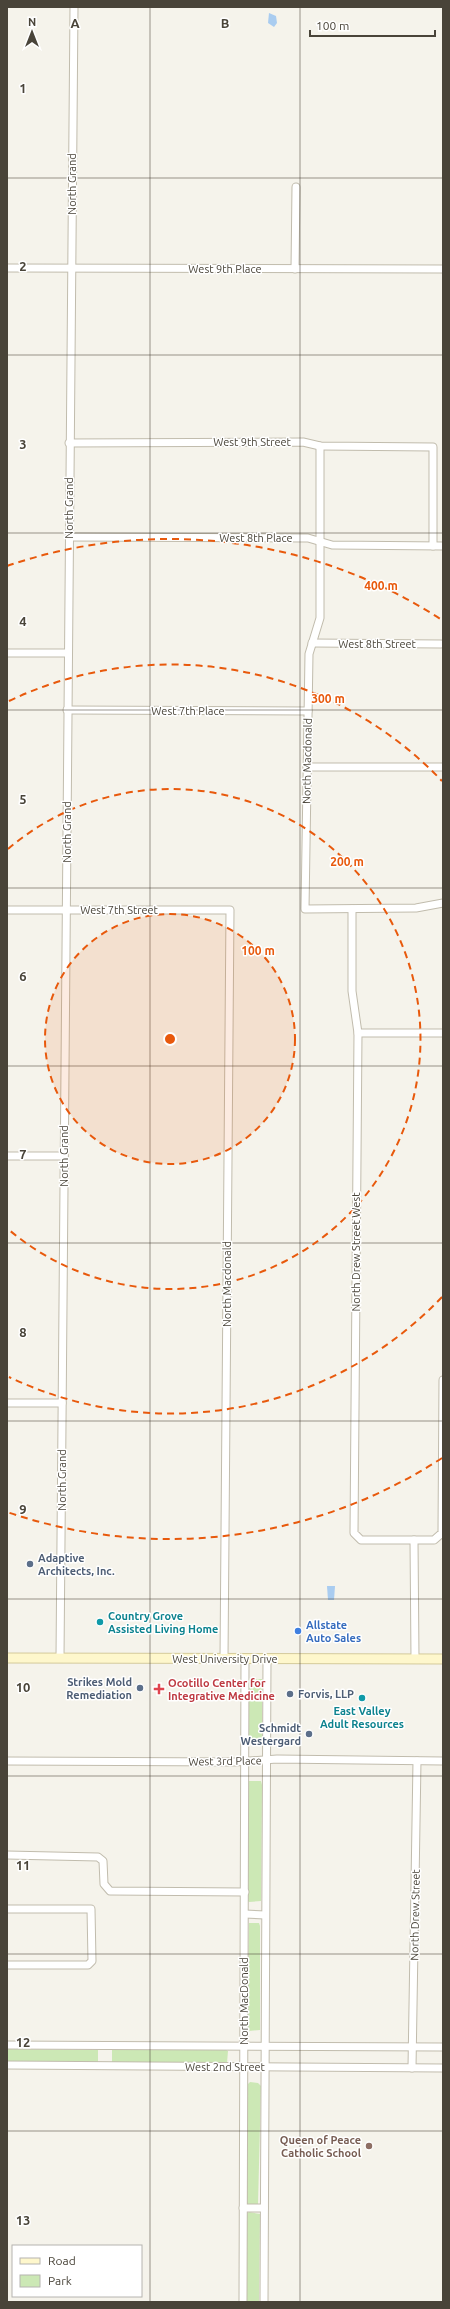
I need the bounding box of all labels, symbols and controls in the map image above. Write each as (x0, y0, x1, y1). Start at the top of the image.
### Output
north arrow (12, 12, 52, 52)
scale bar (310, 12, 435, 38)
text: N (28, 16, 36, 28)
text: A (70, 16, 80, 30)
text: B (221, 16, 230, 30)
text: 100 m (316, 19, 349, 32)
text: 1 (19, 81, 27, 95)
street label: North Grand (66, 153, 78, 215)
text: 2 (19, 259, 27, 273)
street label: West 9th Place (188, 263, 262, 275)
street label: West 9th Street (213, 436, 292, 448)
text: 3 (19, 437, 27, 451)
street label: North Grand (63, 477, 75, 539)
street label: West 8th Place (219, 532, 293, 544)
text: 400 m (364, 579, 398, 592)
text: 4 (19, 614, 27, 628)
street label: West 8th Street (338, 638, 417, 650)
text: 300 m (311, 692, 345, 705)
street label: West 7th Place (151, 705, 225, 717)
street label: North Macdonald (300, 718, 314, 804)
text: 5 (19, 792, 27, 806)
street label: North Grand (61, 801, 73, 863)
text: 200 m (330, 855, 364, 868)
street label: West 7th Street (80, 904, 159, 916)
text: 100 m (241, 944, 275, 957)
text: 6 (19, 969, 27, 983)
centre of rings (163, 1032, 177, 1046)
street label: North Grand (58, 1125, 70, 1187)
text: 7 (19, 1147, 27, 1161)
street label: North Drew Street West (350, 1192, 362, 1312)
street label: North Macdonald (221, 1241, 233, 1327)
text: 8 (19, 1325, 27, 1339)
street label: North Grand (56, 1449, 68, 1511)
text: 9 (19, 1502, 27, 1516)
place label: Adaptive Architects, Inc. (38, 1552, 115, 1577)
marker: Adaptive Architects, Inc. (25, 1559, 35, 1569)
place label: Country Grove Assisted Living Home (108, 1610, 218, 1635)
marker: Country Grove Assisted Living Home (95, 1617, 105, 1627)
place label: Allstate Auto Sales (306, 1619, 361, 1644)
marker: Allstate Auto Sales (293, 1626, 303, 1636)
street label: West University Drive (172, 1653, 278, 1665)
place label: Strikes Mold Remediation (66, 1676, 132, 1701)
place label: Ocotillo Center for Integrative Medicine (168, 1677, 275, 1702)
text: 10 (16, 1680, 30, 1694)
marker: Strikes Mold Remediation (135, 1683, 145, 1693)
marker: Ocotillo Center for Integrative Medicine (153, 1683, 165, 1695)
place label: Forvis, LLP (298, 1688, 354, 1700)
marker: Forvis, LLP (285, 1689, 295, 1699)
marker: East Valley Adult Resources (357, 1693, 367, 1703)
place label: East Valley Adult Resources (320, 1705, 404, 1730)
place label: Schmidt Westergard (241, 1722, 301, 1747)
marker: Schmidt Westergard (304, 1729, 314, 1739)
street label: West 3rd Place (188, 1754, 262, 1768)
text: 11 (16, 1858, 30, 1872)
street label: North Drew Street (408, 1869, 422, 1961)
street label: North MacDonald (238, 1957, 250, 2045)
text: 12 (16, 2035, 30, 2049)
street label: West 2nd Street (185, 2061, 266, 2073)
place label: Queen of Peace Catholic School (280, 2134, 362, 2159)
marker: Queen of Peace Catholic School (364, 2141, 374, 2151)
text: 13 (16, 2213, 30, 2227)
legend (12, 2245, 142, 2297)
text: Road (48, 2254, 76, 2267)
text: Park (48, 2274, 72, 2287)

